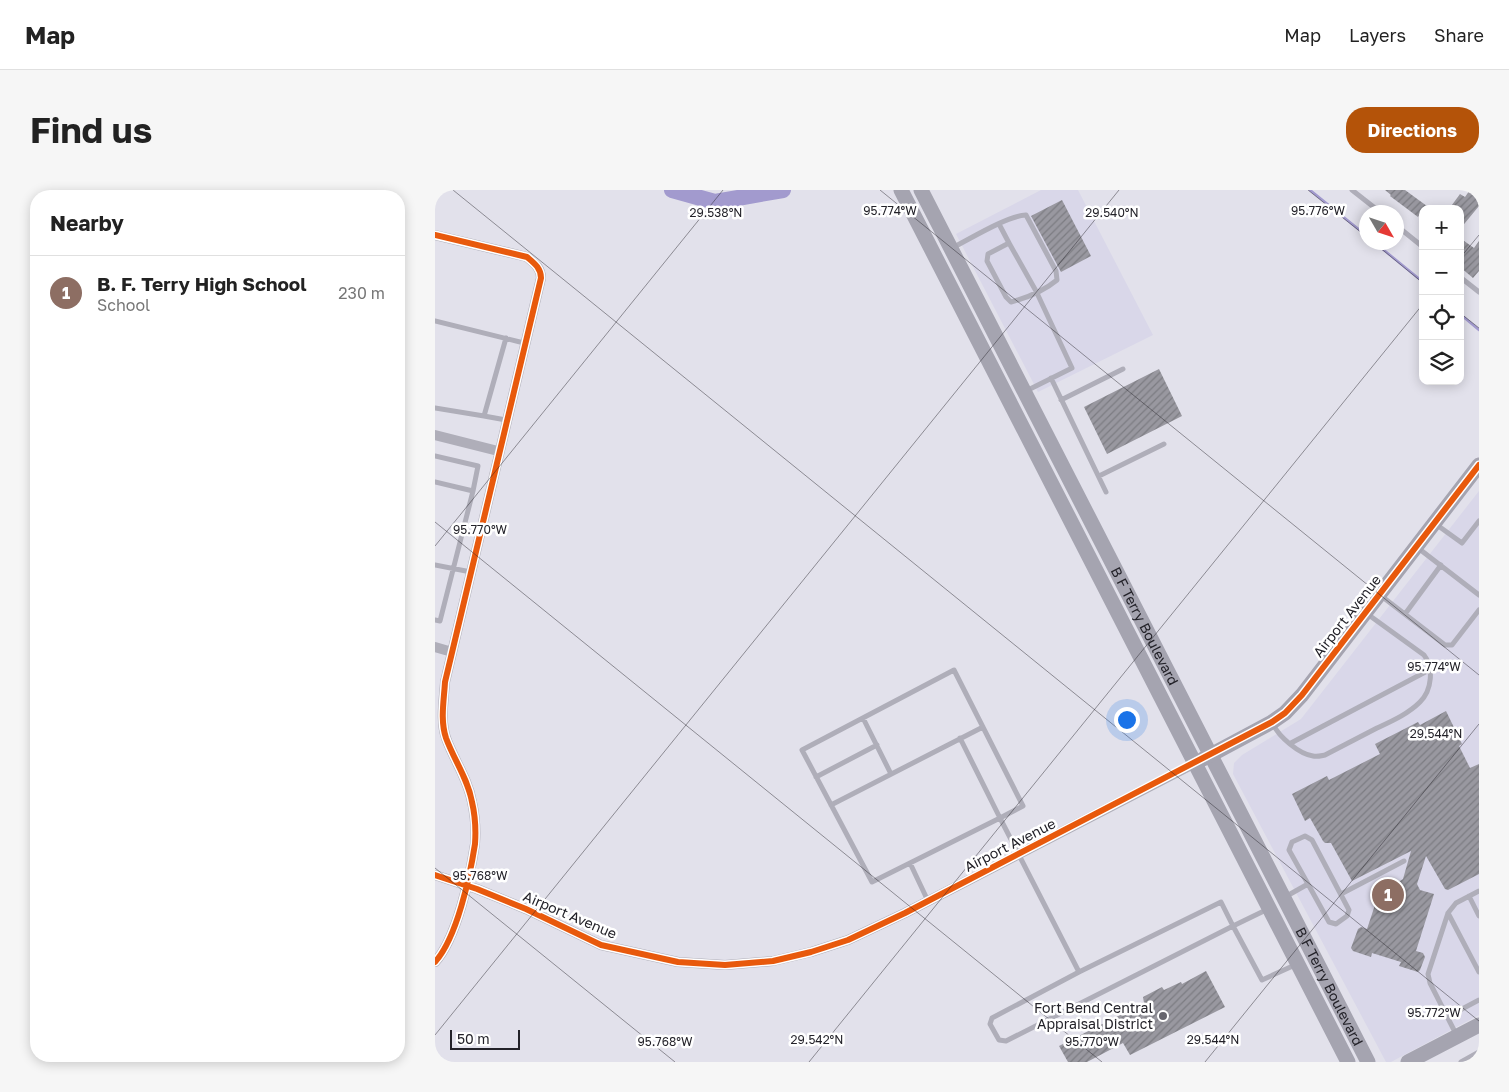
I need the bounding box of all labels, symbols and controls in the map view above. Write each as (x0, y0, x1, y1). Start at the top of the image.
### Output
text: Map (25, 20, 75, 49)
text: Map (1284, 24, 1321, 46)
text: Layers (1349, 24, 1406, 46)
text: Share (1434, 24, 1484, 46)
button: Directions (1346, 107, 1479, 153)
text: Find us (30, 109, 152, 151)
text: 95.774°W (863, 203, 917, 218)
text: 95.776°W (1291, 203, 1345, 218)
text: 29.538°N (690, 205, 742, 220)
text: 29.540°N (1085, 205, 1139, 220)
north arrow (1359, 205, 1404, 250)
map controls (1419, 205, 1464, 385)
button: + (1419, 205, 1464, 250)
text: Nearby (50, 210, 124, 236)
button: − (1419, 250, 1464, 295)
text: B. F. Terry High School (97, 272, 307, 295)
text: 1 (62, 283, 70, 303)
text: 230 m (338, 283, 385, 303)
text: School (97, 295, 150, 315)
button: locate (1419, 295, 1464, 340)
button: layers (1419, 340, 1464, 385)
text: 95.770°W (453, 522, 508, 537)
street label: B F Terry Boulevard (1108, 564, 1182, 688)
street label: Airport Avenue (1309, 571, 1384, 660)
text: 95.774°W (1407, 659, 1461, 674)
your location (1114, 707, 1140, 733)
text: 29.544°N (1410, 726, 1462, 741)
street label: Airport Avenue (961, 814, 1058, 875)
text: 95.768°W (453, 868, 508, 883)
pin: 1 (1372, 876, 1404, 914)
street label: Airport Avenue (521, 887, 619, 942)
street label: B F Terry Boulevard (1292, 924, 1367, 1048)
place label: Fort Bend Central Appraisal District (1034, 999, 1153, 1032)
text: 95.772°W (1407, 1005, 1461, 1020)
marker: Fort Bend Central Appraisal District (1157, 1010, 1169, 1022)
scale bar (450, 1027, 520, 1050)
text: 50 m (457, 1030, 490, 1047)
text: 29.542°N (791, 1032, 843, 1047)
text: 29.544°N (1187, 1032, 1239, 1047)
text: 95.768°W (638, 1034, 693, 1049)
text: 95.770°W (1065, 1034, 1120, 1049)

